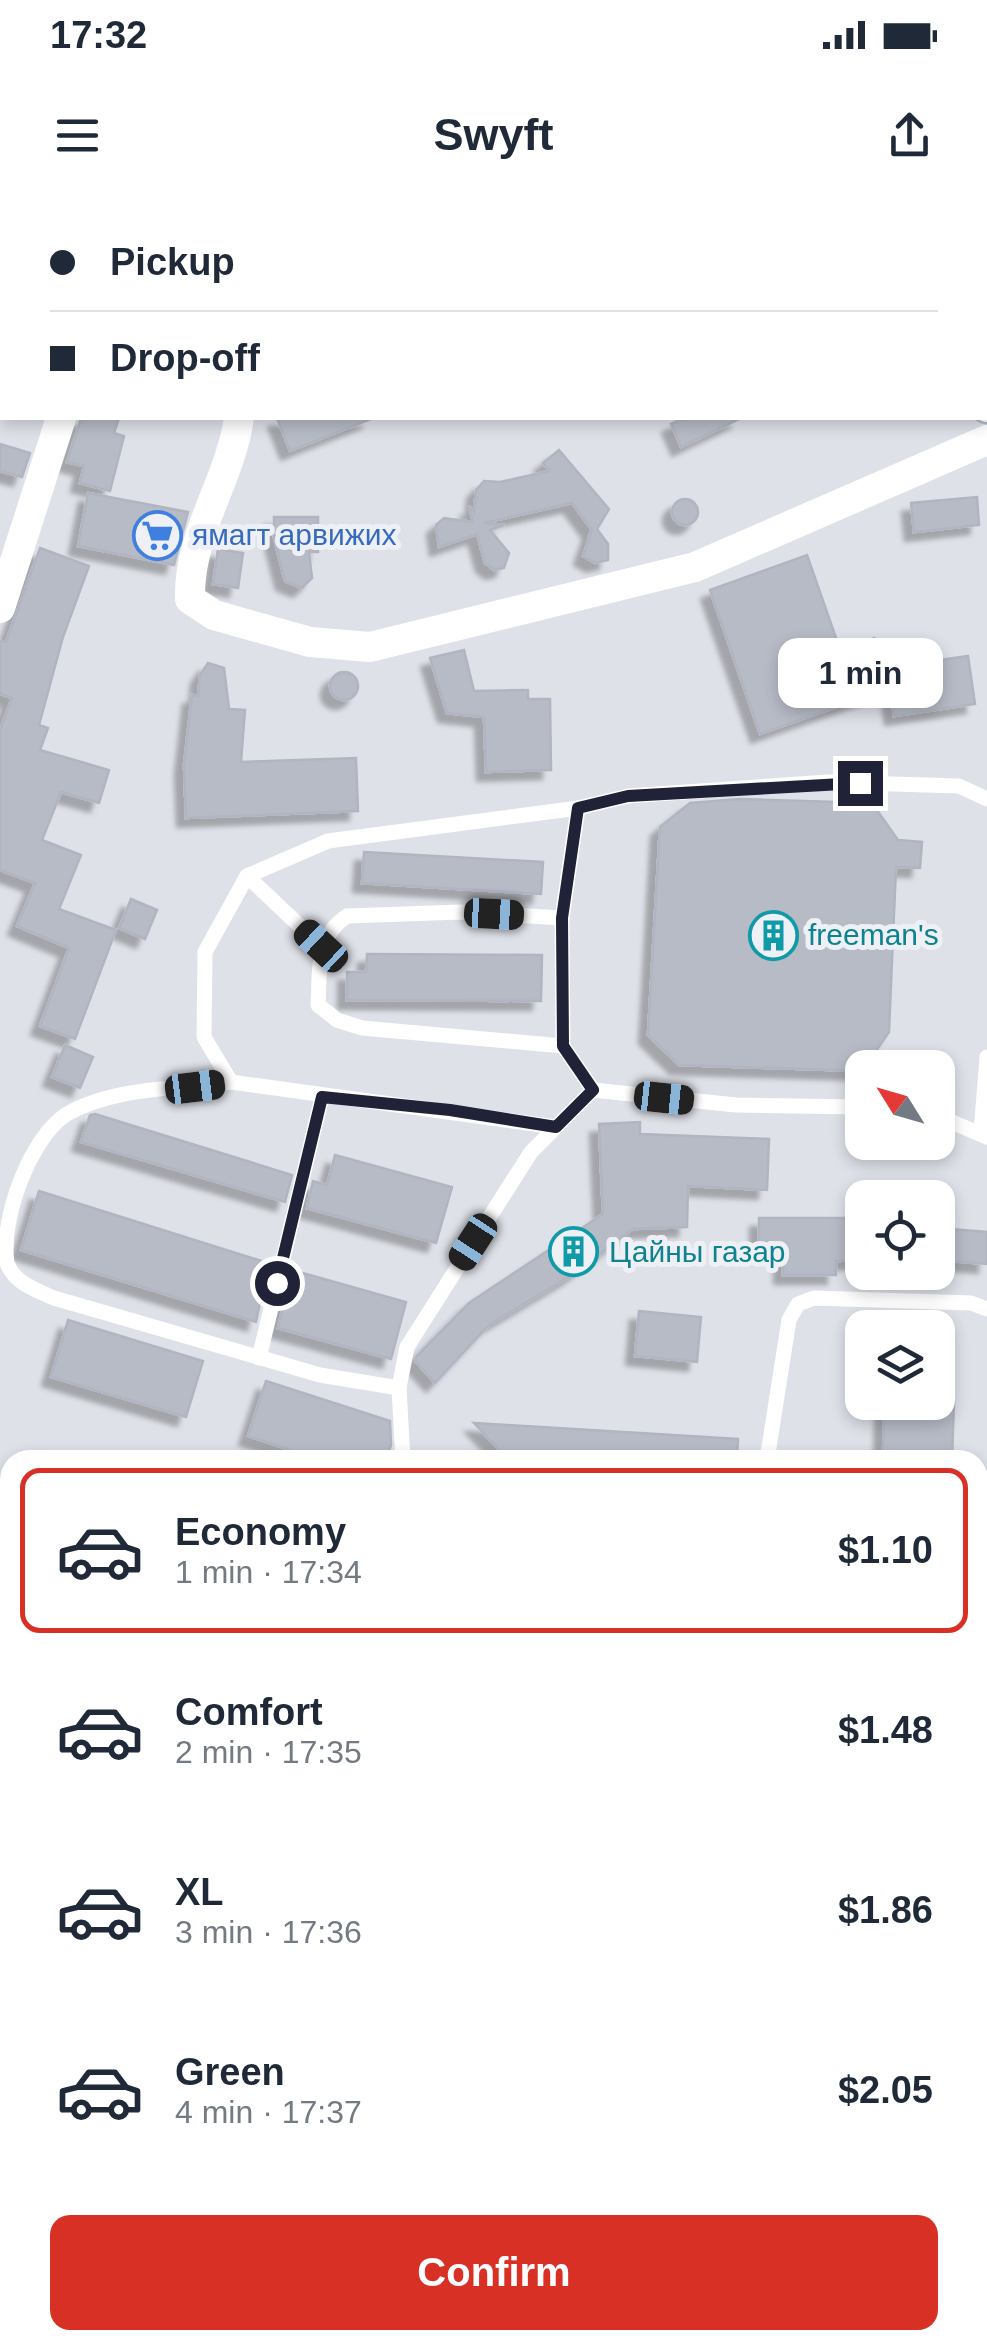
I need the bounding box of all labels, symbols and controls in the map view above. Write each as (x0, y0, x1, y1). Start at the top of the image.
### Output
text: 17:32 (50, 14, 147, 56)
icon: menu (50, 108, 105, 163)
icon: share (882, 108, 937, 163)
text: Swyft (433, 109, 554, 160)
text: Pickup (110, 241, 235, 283)
text: Drop-off (110, 337, 260, 379)
supermarket icon: ямагт арвижих (131, 509, 183, 561)
place label: ямагт арвижих (192, 518, 396, 551)
callout: 1 min (778, 638, 942, 708)
text: 1 min (819, 655, 902, 691)
route end (838, 761, 883, 806)
car (463, 897, 525, 931)
building icon: freeman's (747, 909, 799, 961)
car (289, 915, 353, 977)
place label: freeman's (808, 918, 939, 951)
north arrow (845, 1050, 955, 1160)
map controls (845, 1050, 955, 1420)
car (163, 1068, 227, 1106)
car (633, 1080, 695, 1116)
button: locate (845, 1180, 955, 1290)
car (444, 1209, 502, 1275)
building icon: Цайны газар (548, 1226, 600, 1278)
place label: Цайны газар (609, 1235, 786, 1268)
route start (255, 1261, 300, 1306)
button: layers (845, 1310, 955, 1420)
icon: car (55, 1506, 145, 1596)
text: Economy (175, 1511, 346, 1553)
text: $1.10 (838, 1529, 933, 1571)
text: 1 min · 17:34 (175, 1554, 362, 1590)
icon: car (55, 1686, 145, 1776)
text: Comfort (175, 1691, 323, 1733)
text: $1.48 (838, 1709, 933, 1751)
text: 2 min · 17:35 (175, 1734, 362, 1770)
icon: car (55, 1866, 145, 1956)
text: XL (175, 1871, 224, 1913)
text: $1.86 (838, 1889, 933, 1931)
text: 3 min · 17:36 (175, 1914, 362, 1950)
icon: car (55, 2046, 145, 2136)
text: Green (175, 2051, 285, 2093)
text: $2.05 (838, 2069, 933, 2111)
text: 4 min · 17:37 (175, 2094, 362, 2130)
button: Confirm (50, 2215, 938, 2330)

